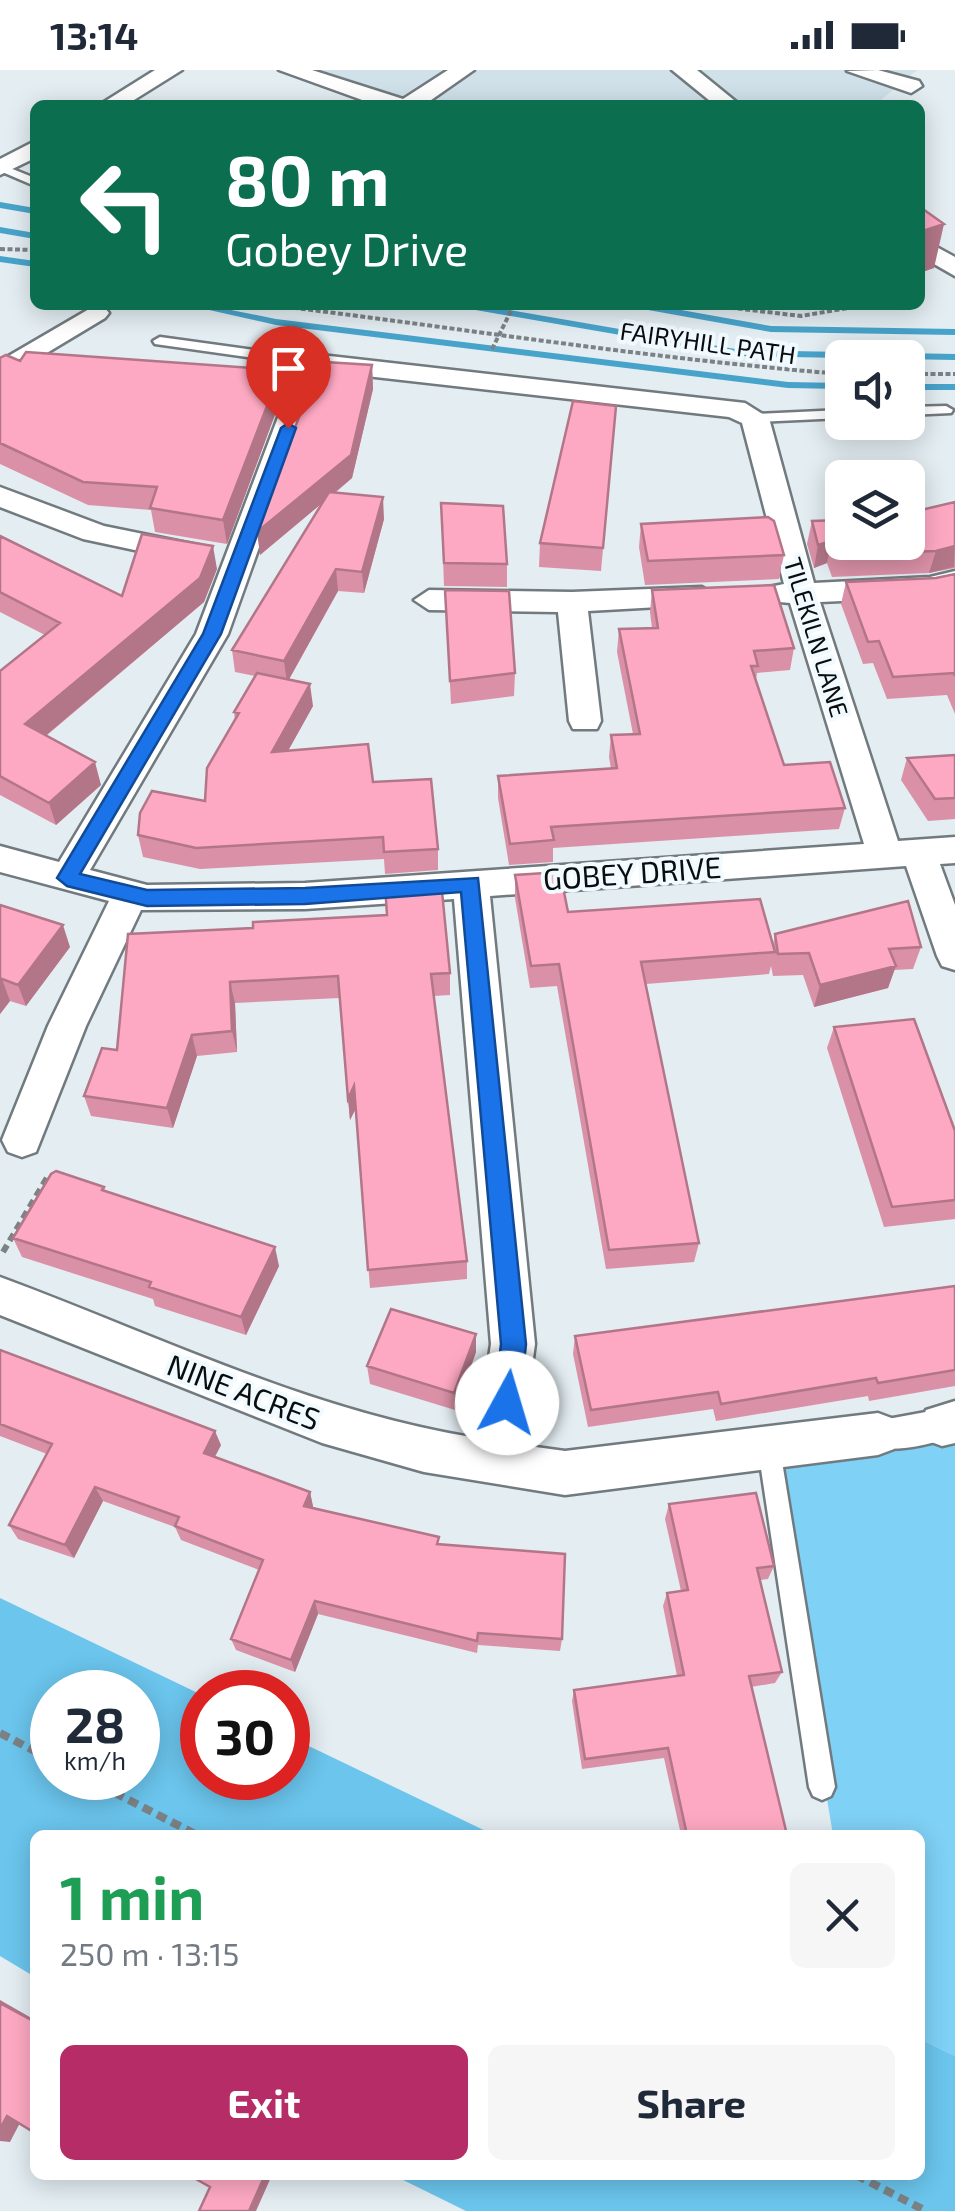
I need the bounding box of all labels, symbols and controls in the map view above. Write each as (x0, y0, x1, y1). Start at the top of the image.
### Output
text: 13:14 (50, 12, 138, 58)
text: 80 m (225, 136, 390, 220)
icon: left (60, 140, 190, 270)
text: Gobey Drive (225, 221, 468, 275)
street label: FAIRYHILL PATH (618, 315, 798, 369)
pin (246, 326, 331, 429)
map controls (825, 340, 925, 560)
button: sound (825, 340, 925, 440)
icon: arrive (261, 341, 316, 396)
button: layers (825, 460, 925, 560)
street label: TILEKILN LANE (778, 554, 856, 720)
street label: GOBEY DRIVE (542, 848, 722, 896)
street label: NINE ACRES (163, 1345, 325, 1437)
position arrow (455, 1351, 559, 1455)
speed limit sign: 30 (180, 1670, 310, 1800)
text: 28 (65, 1693, 125, 1753)
text: km/h (64, 1745, 126, 1775)
text: 1 min (60, 1860, 204, 1932)
button: close (790, 1863, 895, 1968)
text: 250 m · 13:15 (60, 1934, 239, 1972)
button: Exit (60, 2045, 468, 2160)
button: Share (488, 2045, 895, 2160)

